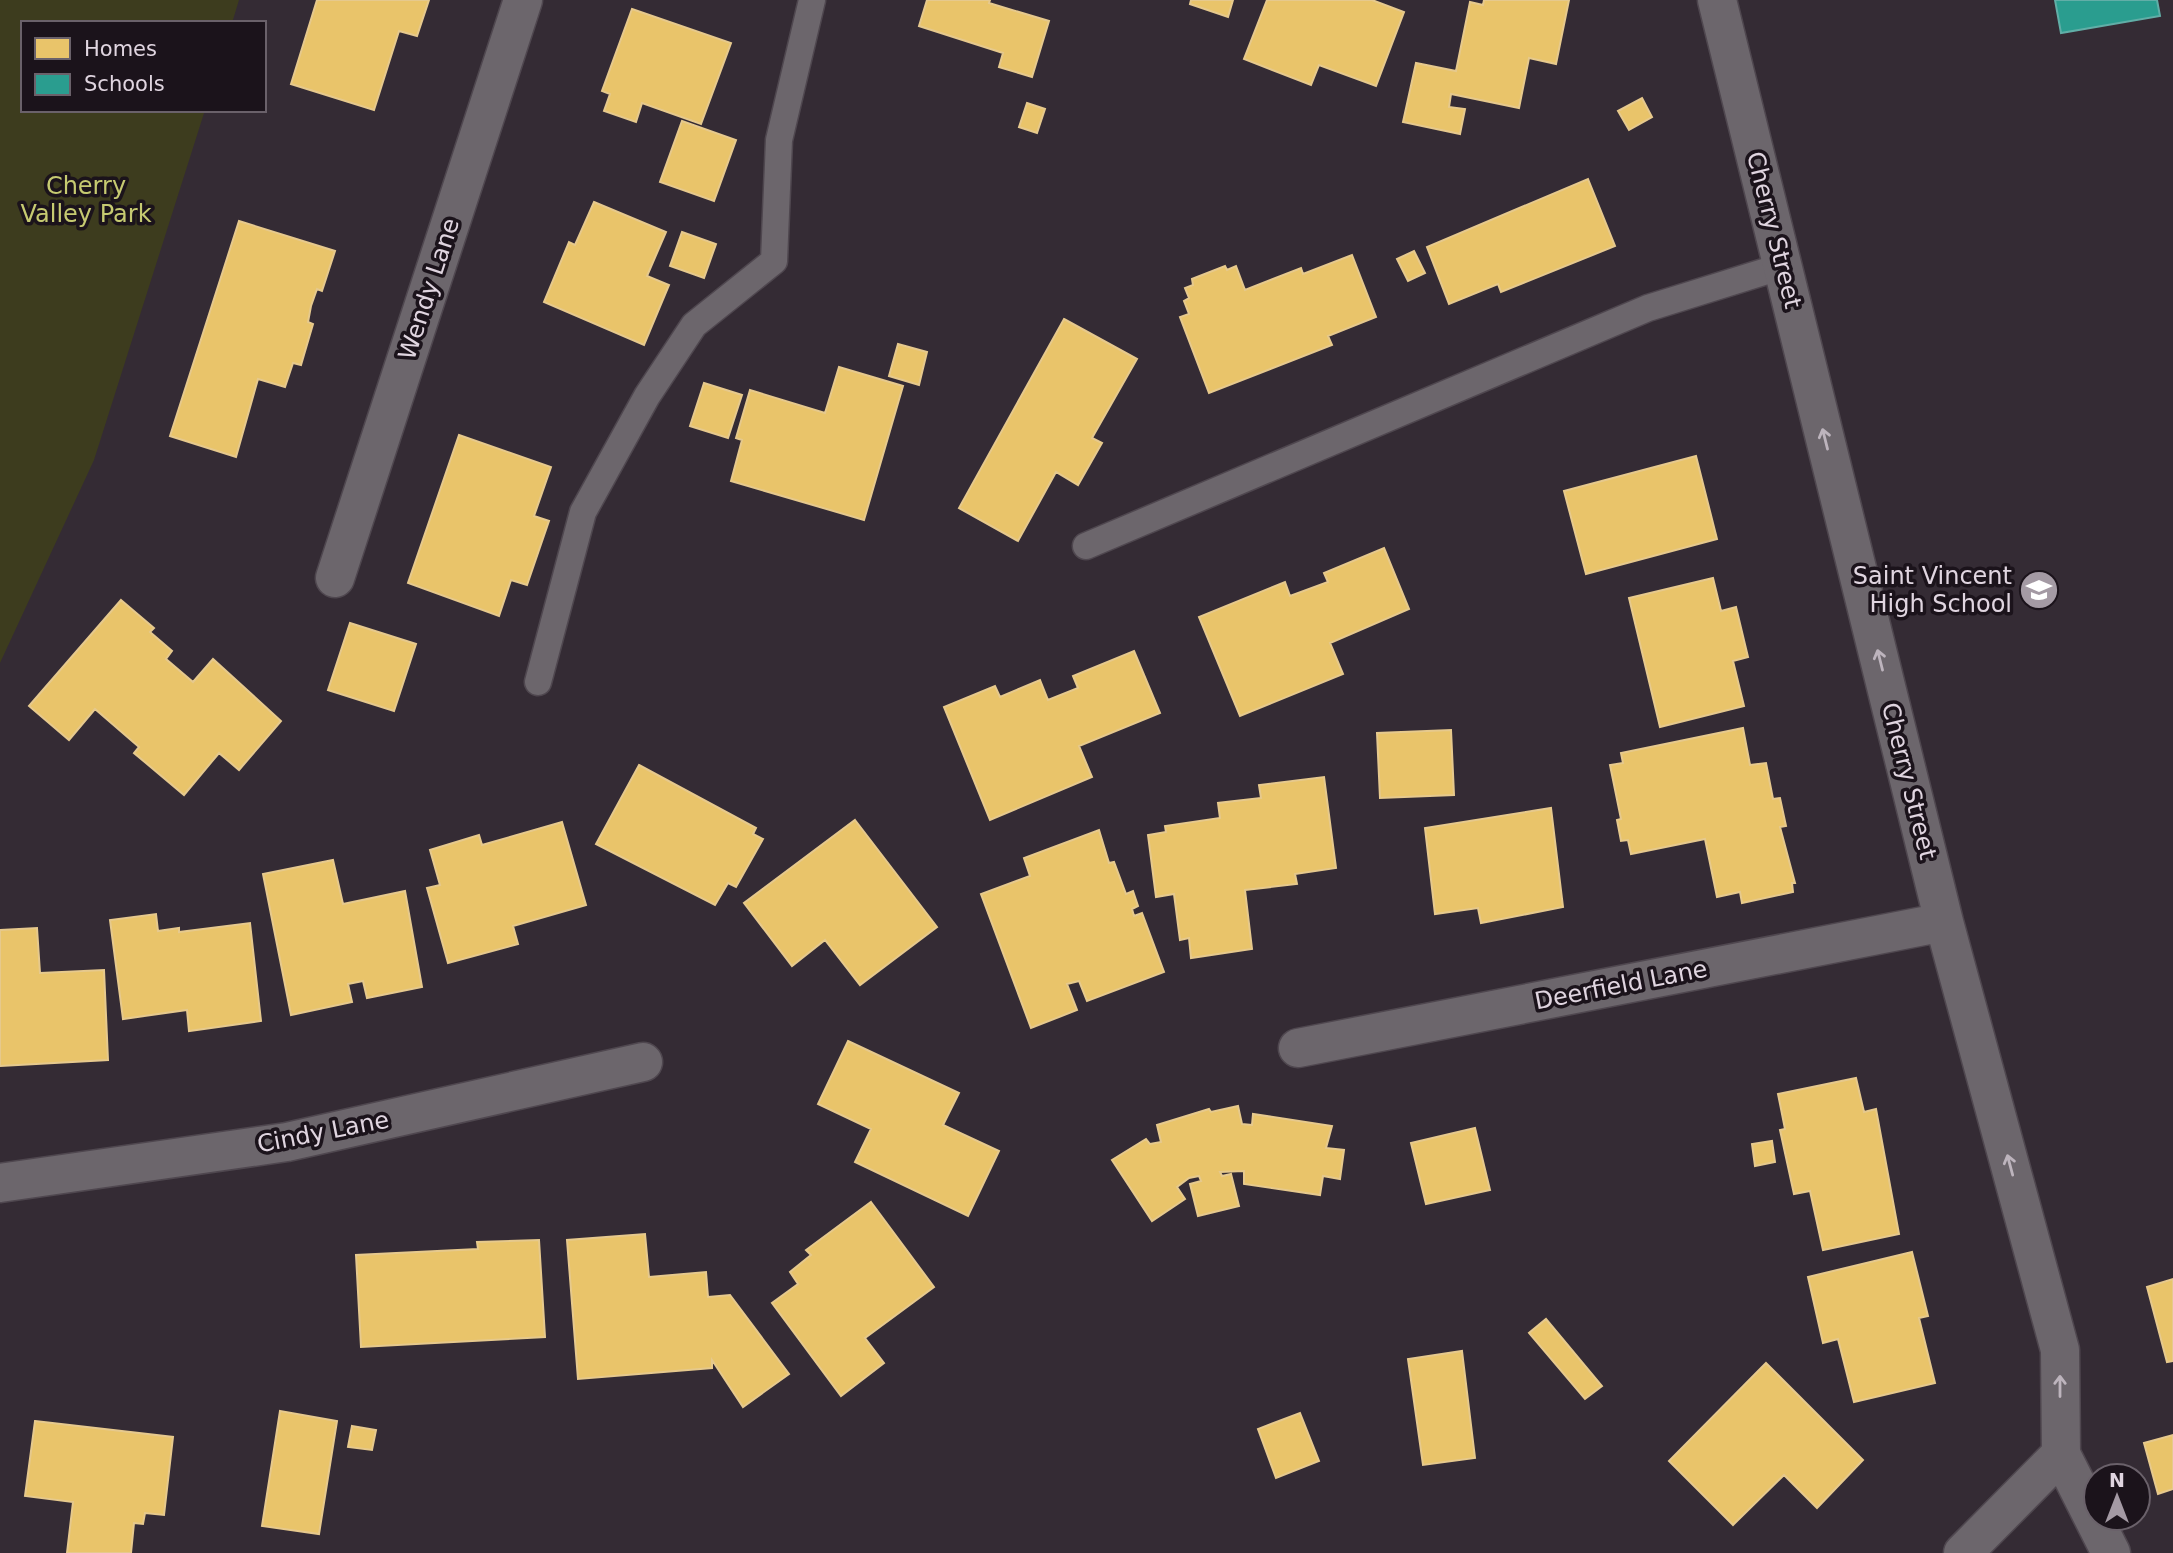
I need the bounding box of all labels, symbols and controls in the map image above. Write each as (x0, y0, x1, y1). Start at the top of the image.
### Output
legend (21, 21, 266, 112)
text: Homes (84, 37, 157, 61)
text: Schools (84, 72, 165, 96)
street label: Cherry Street (1741, 149, 1807, 311)
park label: Cherry Valley Park (20, 172, 152, 228)
street label: Wendy Lane (393, 215, 465, 363)
one-way arrow (1818, 428, 1832, 451)
place label: Saint Vincent High School (1853, 562, 2012, 618)
school or university icon: Saint Vincent High School (2018, 569, 2060, 611)
one-way arrow (1873, 649, 1886, 672)
street label: Cherry Street (1876, 700, 1942, 862)
street label: Deerfield Lane (1532, 955, 1710, 1015)
street label: Cindy Lane (255, 1105, 391, 1159)
one-way arrow (2003, 1154, 2016, 1177)
one-way arrow (2053, 1374, 2067, 1397)
north arrow (2082, 1462, 2152, 1532)
text: N (2109, 1469, 2125, 1491)

